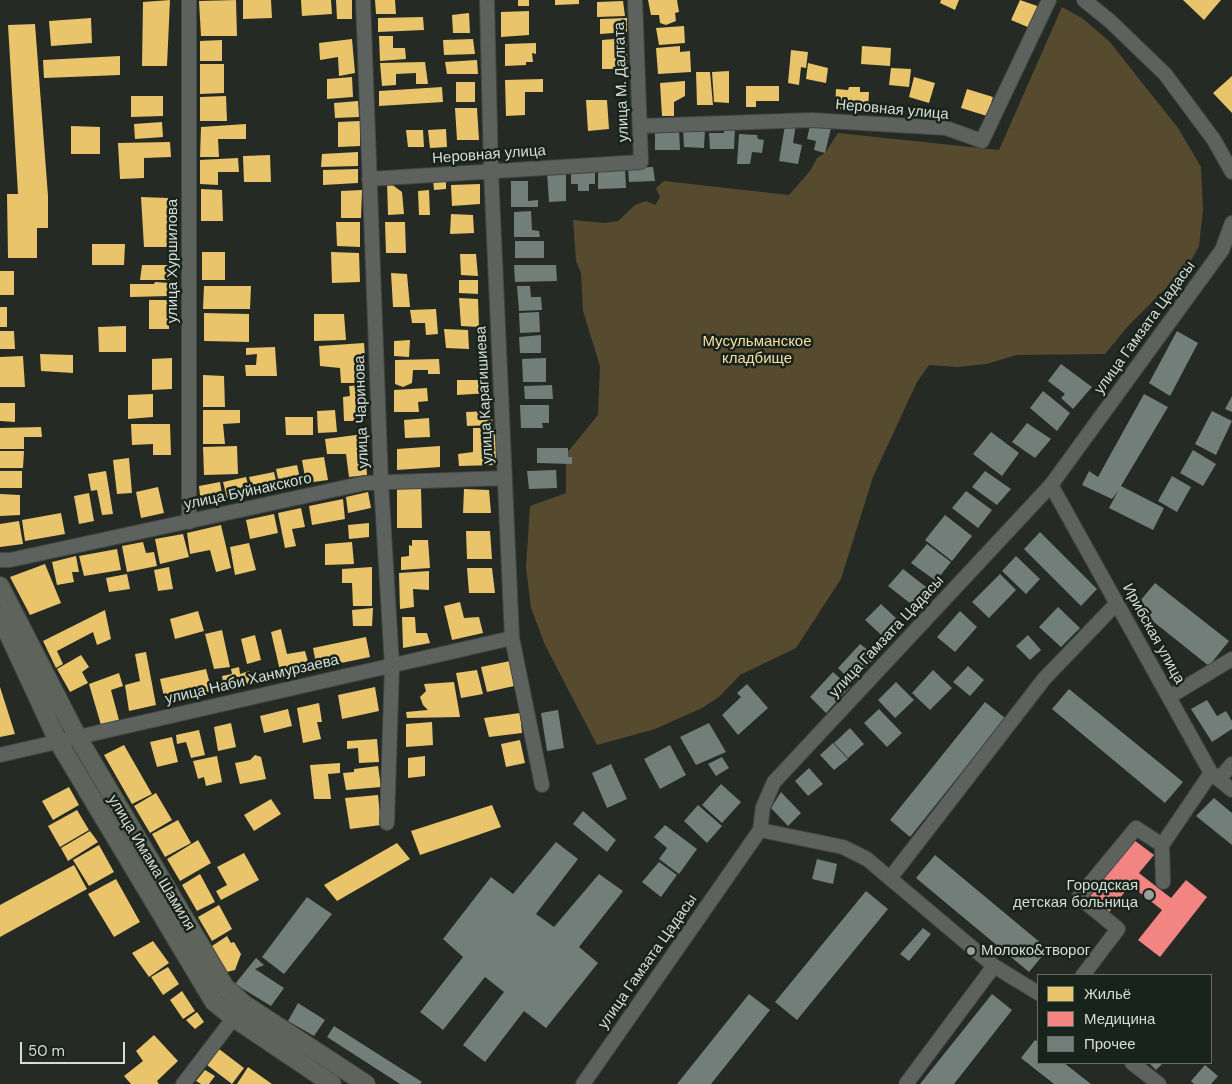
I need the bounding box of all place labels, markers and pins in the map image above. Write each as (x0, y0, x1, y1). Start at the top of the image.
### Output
place label: Городская детская больница (1013, 877, 1138, 912)
marker: Городская детская больница (1142, 888, 1156, 902)
place label: Молоко&творог (981, 942, 1090, 960)
marker: Молоко&творог (965, 945, 977, 957)

